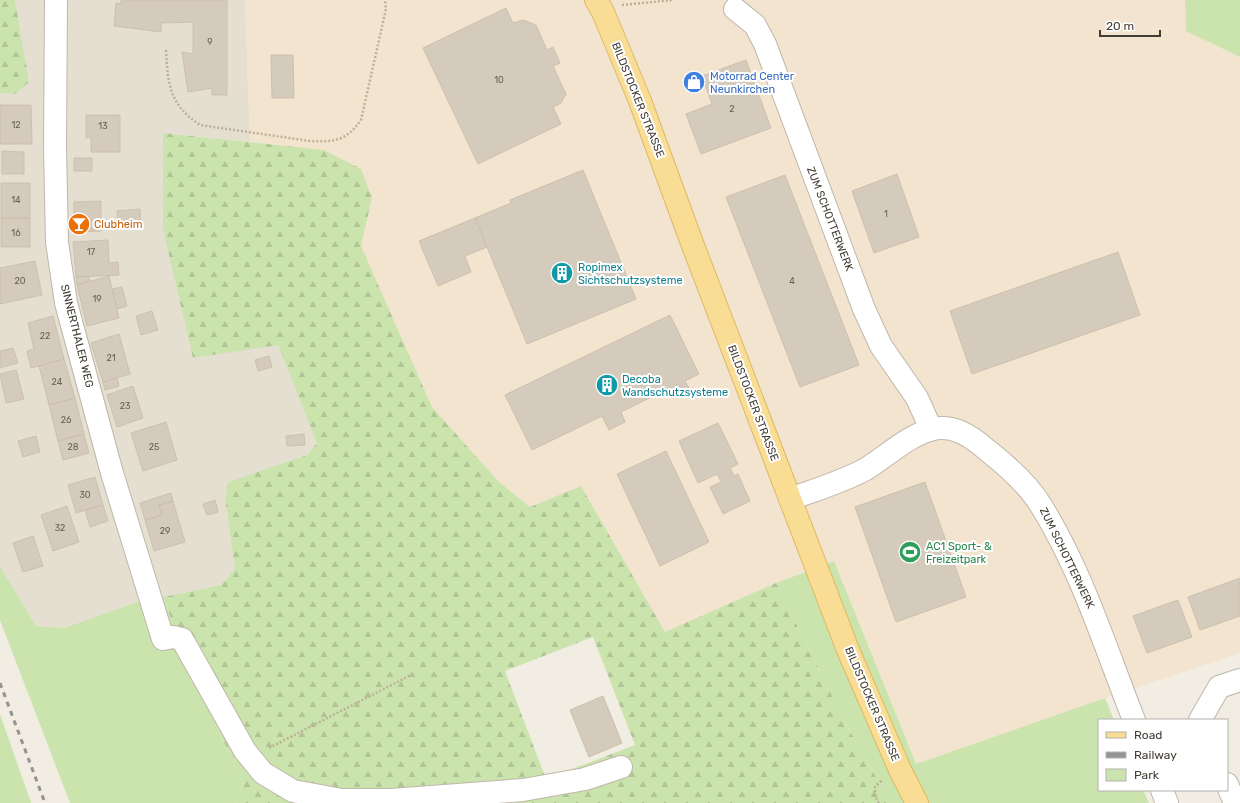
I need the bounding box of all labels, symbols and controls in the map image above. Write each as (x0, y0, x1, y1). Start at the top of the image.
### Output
scale bar (1100, 12, 1160, 38)
text: 20 m (1106, 19, 1134, 33)
house number: 9 (207, 37, 213, 47)
street label: BILDSTOCKER STRASSE (609, 41, 667, 160)
shop icon: Motorrad Center Neunkirchen (681, 69, 707, 95)
place label: Motorrad Center Neunkirchen (710, 70, 795, 96)
house number: 10 (494, 75, 504, 85)
house number: 2 (729, 104, 735, 114)
house number: 12 (11, 120, 21, 130)
house number: 13 (98, 121, 108, 131)
street label: ZUM SCHOTTERWERK (804, 165, 856, 273)
house number: 14 (11, 195, 21, 205)
house number: 1 (884, 209, 888, 219)
bar icon: Clubheim (66, 211, 92, 237)
place label: Clubheim (94, 218, 143, 231)
house number: 16 (11, 228, 21, 238)
house number: 17 (87, 247, 96, 257)
building icon: Ropimex Sichtschutzsysteme (549, 260, 575, 286)
place label: Ropimex Sichtschutzsysteme (578, 261, 683, 287)
house number: 20 (15, 276, 26, 286)
house number: 4 (789, 276, 795, 286)
street label: SINNERTHALER WEG (58, 283, 96, 389)
house number: 19 (92, 294, 102, 304)
house number: 22 (40, 331, 50, 341)
street label: BILDSTOCKER STRASSE (725, 343, 781, 463)
house number: 21 (106, 353, 116, 363)
building icon: Decoba Wandschutzsysteme (594, 372, 620, 398)
place label: Decoba Wandschutzsysteme (622, 373, 728, 399)
house number: 24 (52, 377, 63, 387)
house number: 23 (120, 401, 130, 411)
house number: 26 (61, 415, 72, 425)
house number: 28 (67, 442, 79, 452)
house number: 25 (149, 442, 159, 452)
house number: 30 (79, 490, 91, 500)
street label: ZUM SCHOTTERWERK (1037, 505, 1097, 611)
house number: 32 (55, 523, 65, 533)
house number: 29 (160, 526, 170, 536)
sports icon: AC1 Sport- & Freizeitpark (897, 539, 923, 565)
place label: AC1 Sport- & Freizeitpark (926, 540, 992, 566)
street label: BILDSTOCKER STRASSE (842, 645, 902, 763)
legend (1098, 719, 1228, 791)
text: Road (1134, 728, 1162, 742)
text: Railway (1134, 748, 1177, 762)
text: Park (1134, 768, 1160, 782)

